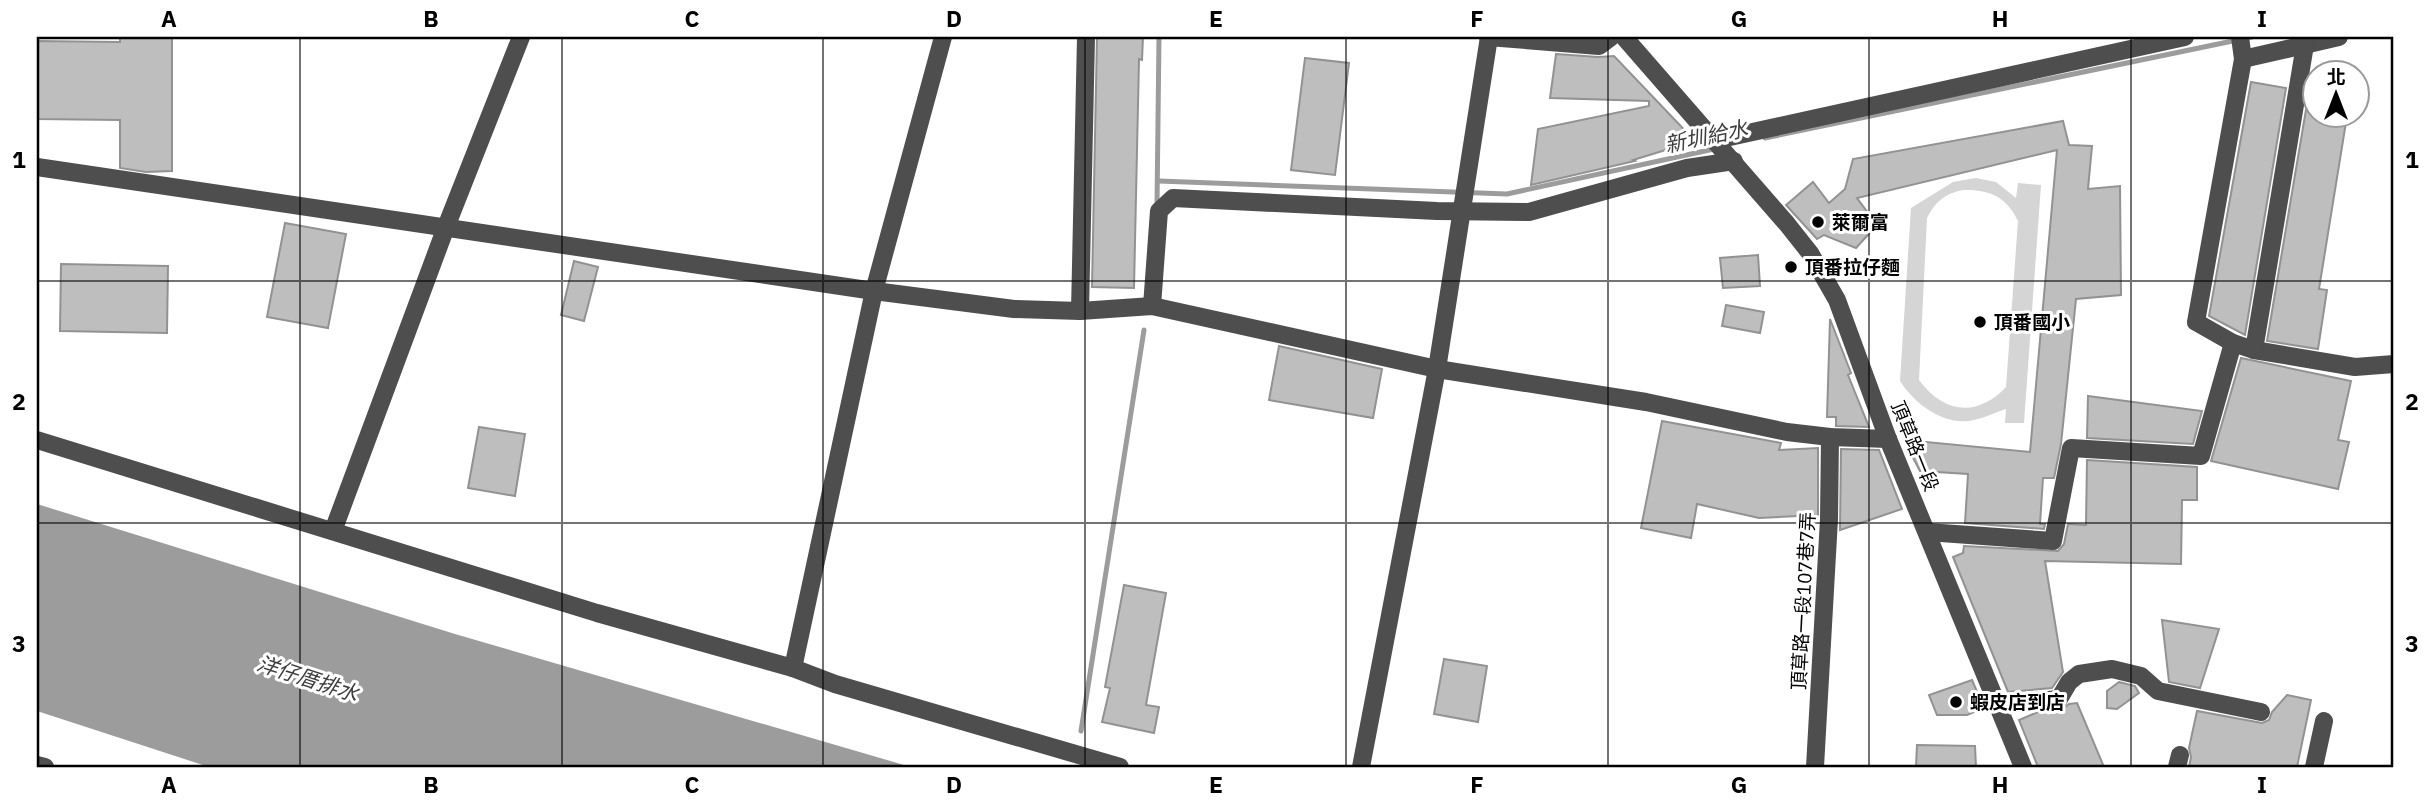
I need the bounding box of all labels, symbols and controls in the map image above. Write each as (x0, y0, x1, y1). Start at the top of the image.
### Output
text: A (161, 3, 177, 33)
text: B (423, 3, 439, 33)
text: C (685, 3, 700, 33)
text: D (946, 3, 962, 33)
text: E (1209, 3, 1223, 33)
text: F (1470, 3, 1484, 33)
text: G (1731, 3, 1747, 33)
text: H (1992, 3, 2008, 33)
text: I (2257, 3, 2267, 33)
north arrow (2302, 60, 2372, 130)
text: 北 (2326, 65, 2346, 89)
water label: 新圳給水 (1662, 113, 1751, 158)
text: 1 (12, 144, 26, 174)
text: 1 (2405, 144, 2419, 174)
place label: 萊爾富 (1832, 210, 1889, 234)
marker: 萊爾富 (1810, 214, 1826, 230)
place label: 頂番拉仔麵 (1805, 255, 1900, 279)
marker: 頂番拉仔麵 (1783, 259, 1799, 275)
place label: 頂番國小 (1994, 310, 2070, 334)
marker: 頂番國小 (1972, 314, 1988, 330)
text: 2 (12, 386, 26, 416)
text: 2 (2405, 386, 2419, 416)
street label: 頂草路一段 (1886, 397, 1944, 495)
street label: 頂草路一段107巷7弄 (1786, 511, 1820, 691)
text: 3 (12, 628, 26, 658)
text: 3 (2405, 628, 2419, 658)
water label: 洋仔厝排水 (254, 648, 363, 708)
place label: 蝦皮店到店 (1970, 690, 2065, 714)
marker: 蝦皮店到店 (1948, 694, 1964, 710)
text: A (161, 769, 177, 799)
text: B (423, 769, 439, 799)
text: C (685, 769, 700, 799)
text: D (946, 769, 962, 799)
text: E (1209, 769, 1223, 799)
text: F (1470, 769, 1484, 799)
text: G (1731, 769, 1747, 799)
text: H (1992, 769, 2008, 799)
text: I (2257, 769, 2267, 799)

